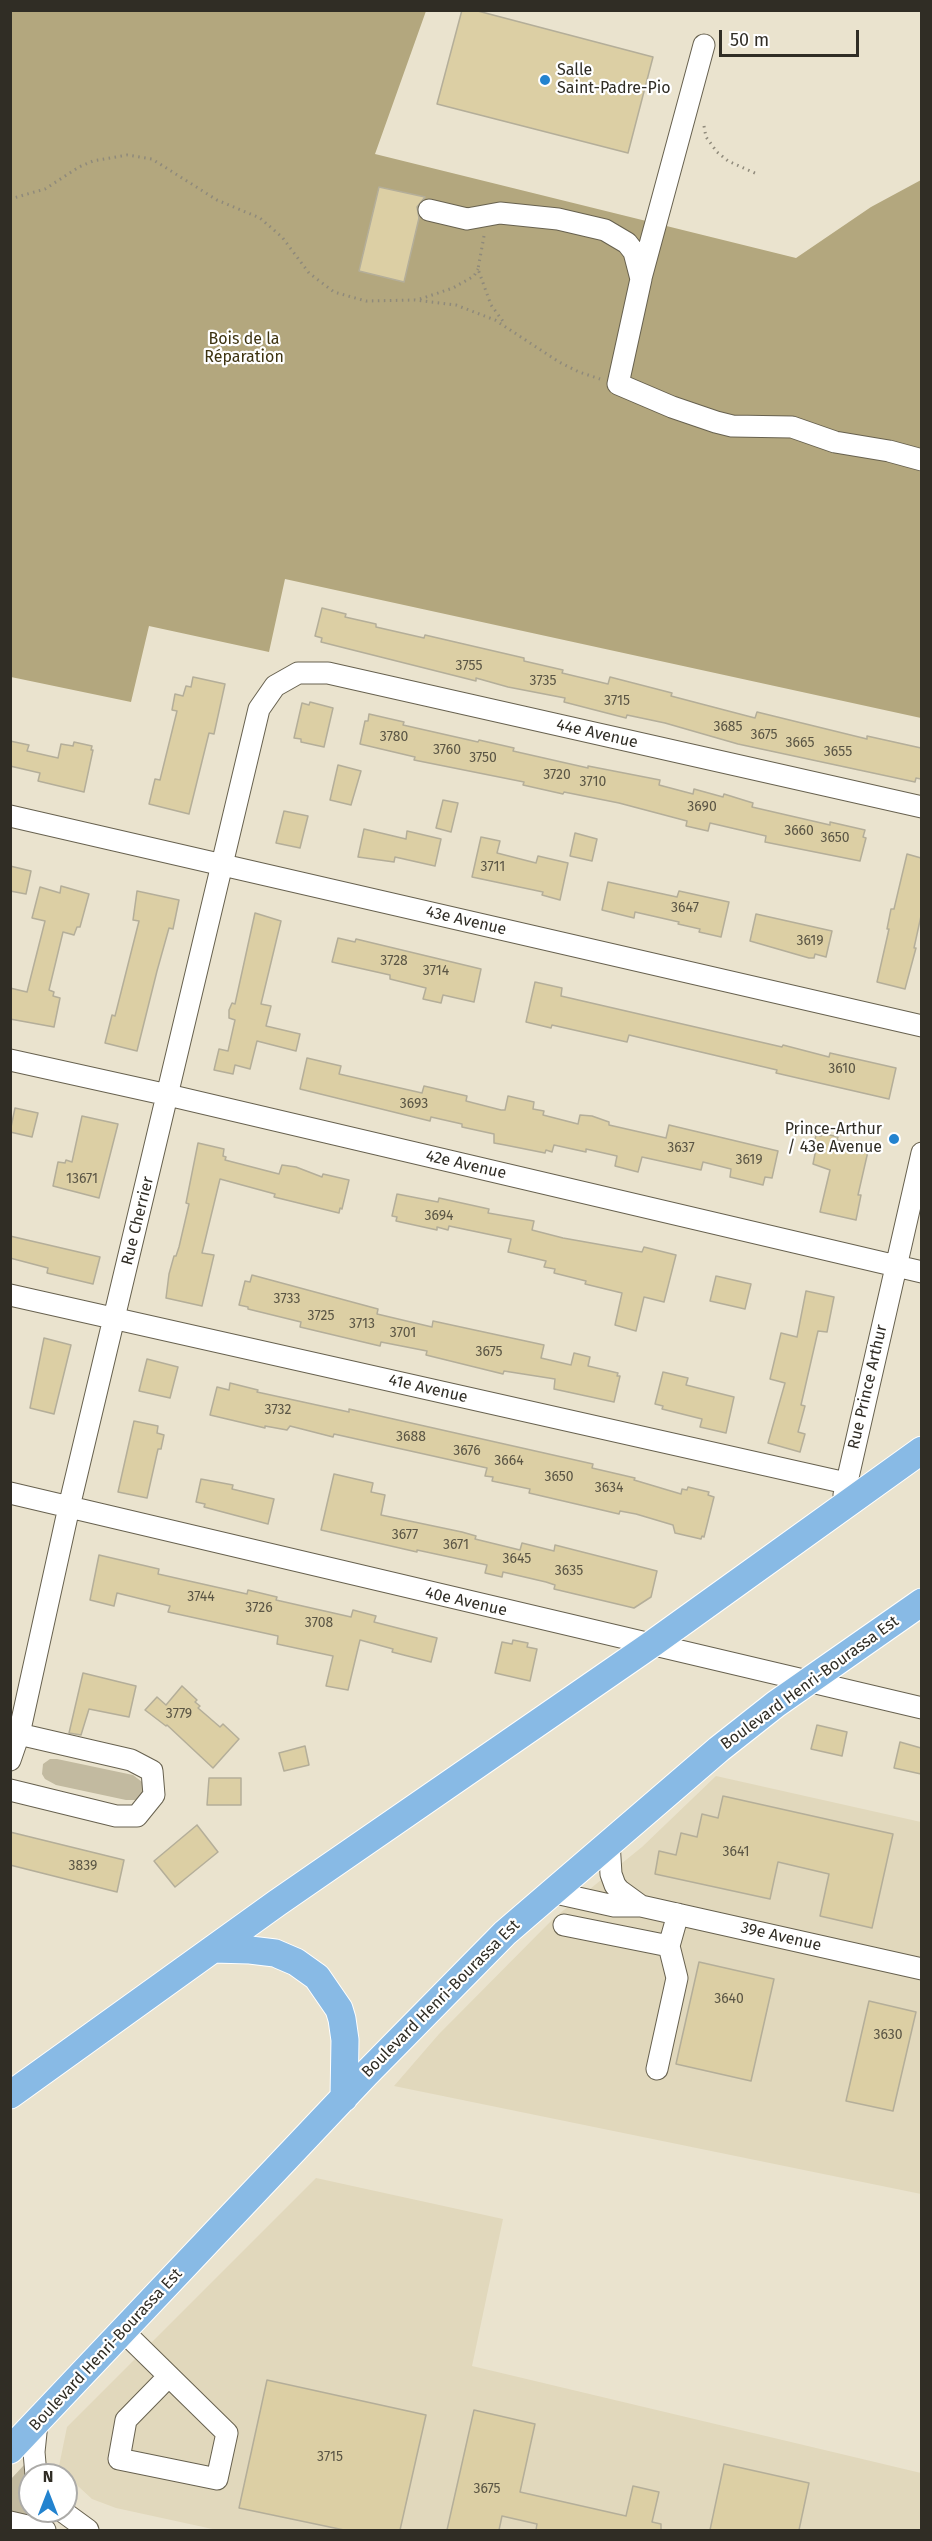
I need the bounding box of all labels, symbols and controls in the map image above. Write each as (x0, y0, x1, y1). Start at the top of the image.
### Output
scale bar (722, 18, 862, 56)
text: 50 m (730, 29, 769, 51)
place label: Salle Saint-Padre-Pio (557, 61, 671, 99)
marker: Salle Saint-Padre-Pio (538, 73, 552, 87)
park label: Bois de la Réparation (204, 330, 284, 368)
house number: 3755 (456, 658, 482, 674)
house number: 3735 (530, 673, 556, 689)
house number: 3715 (604, 693, 630, 709)
street label: 44e Avenue (554, 715, 640, 753)
house number: 3685 (713, 719, 743, 735)
house number: 3675 (750, 727, 778, 743)
house number: 3780 (380, 729, 408, 745)
house number: 3665 (786, 735, 814, 751)
house number: 3760 (433, 742, 461, 758)
house number: 3655 (824, 744, 852, 760)
house number: 3750 (469, 750, 497, 766)
house number: 3720 (543, 767, 571, 783)
house number: 3710 (580, 774, 606, 790)
house number: 3690 (687, 799, 717, 815)
house number: 3660 (784, 823, 814, 839)
house number: 3650 (820, 830, 850, 846)
house number: 3711 (481, 859, 505, 875)
house number: 3647 (671, 900, 699, 916)
street label: 43e Avenue (424, 902, 508, 940)
house number: 3619 (796, 933, 824, 949)
house number: 3728 (380, 953, 408, 969)
house number: 3714 (423, 963, 449, 979)
house number: 3610 (828, 1061, 856, 1077)
house number: 3693 (400, 1096, 428, 1112)
place label: Prince-Arthur / 43e Avenue (785, 1120, 882, 1158)
marker: Prince-Arthur / 43e Avenue (887, 1132, 901, 1146)
house number: 3637 (667, 1140, 695, 1156)
street label: 42e Avenue (424, 1146, 508, 1184)
house number: 3619 (735, 1152, 763, 1168)
house number: 13671 (66, 1171, 98, 1187)
street label: Rue Cherrier (118, 1175, 158, 1267)
house number: 3694 (425, 1208, 453, 1224)
house number: 3733 (274, 1291, 300, 1307)
house number: 3725 (308, 1308, 334, 1324)
house number: 3713 (349, 1316, 375, 1332)
street label: Rue Prince Arthur (844, 1323, 892, 1451)
house number: 3701 (390, 1325, 416, 1341)
house number: 3675 (475, 1344, 503, 1360)
street label: 41e Avenue (387, 1371, 469, 1407)
house number: 3732 (265, 1402, 291, 1418)
house number: 3688 (396, 1429, 426, 1445)
house number: 3676 (453, 1443, 481, 1459)
house number: 3664 (494, 1453, 524, 1469)
house number: 3650 (544, 1469, 574, 1485)
house number: 3634 (595, 1480, 623, 1496)
house number: 3677 (392, 1527, 418, 1543)
house number: 3671 (443, 1537, 469, 1553)
house number: 3645 (503, 1551, 531, 1567)
house number: 3635 (555, 1563, 583, 1579)
street label: 40e Avenue (423, 1583, 509, 1621)
house number: 3744 (187, 1589, 215, 1605)
house number: 3726 (245, 1600, 273, 1616)
street label: Boulevard Henri-Bourassa Est (717, 1612, 903, 1754)
house number: 3708 (305, 1615, 333, 1631)
house number: 3779 (166, 1706, 192, 1722)
house number: 3641 (722, 1844, 750, 1860)
house number: 3839 (69, 1858, 97, 1874)
street label: Boulevard Henri-Bourassa Est (358, 1916, 524, 2082)
street label: 39e Avenue (739, 1918, 823, 1956)
house number: 3640 (714, 1991, 744, 2007)
house number: 3630 (873, 2027, 903, 2043)
street label: Boulevard Henri-Bourassa Est (26, 2265, 186, 2435)
house number: 3715 (317, 2449, 343, 2465)
north arrow (18, 2463, 78, 2523)
text: N (43, 2467, 53, 2486)
house number: 3675 (473, 2481, 501, 2497)

